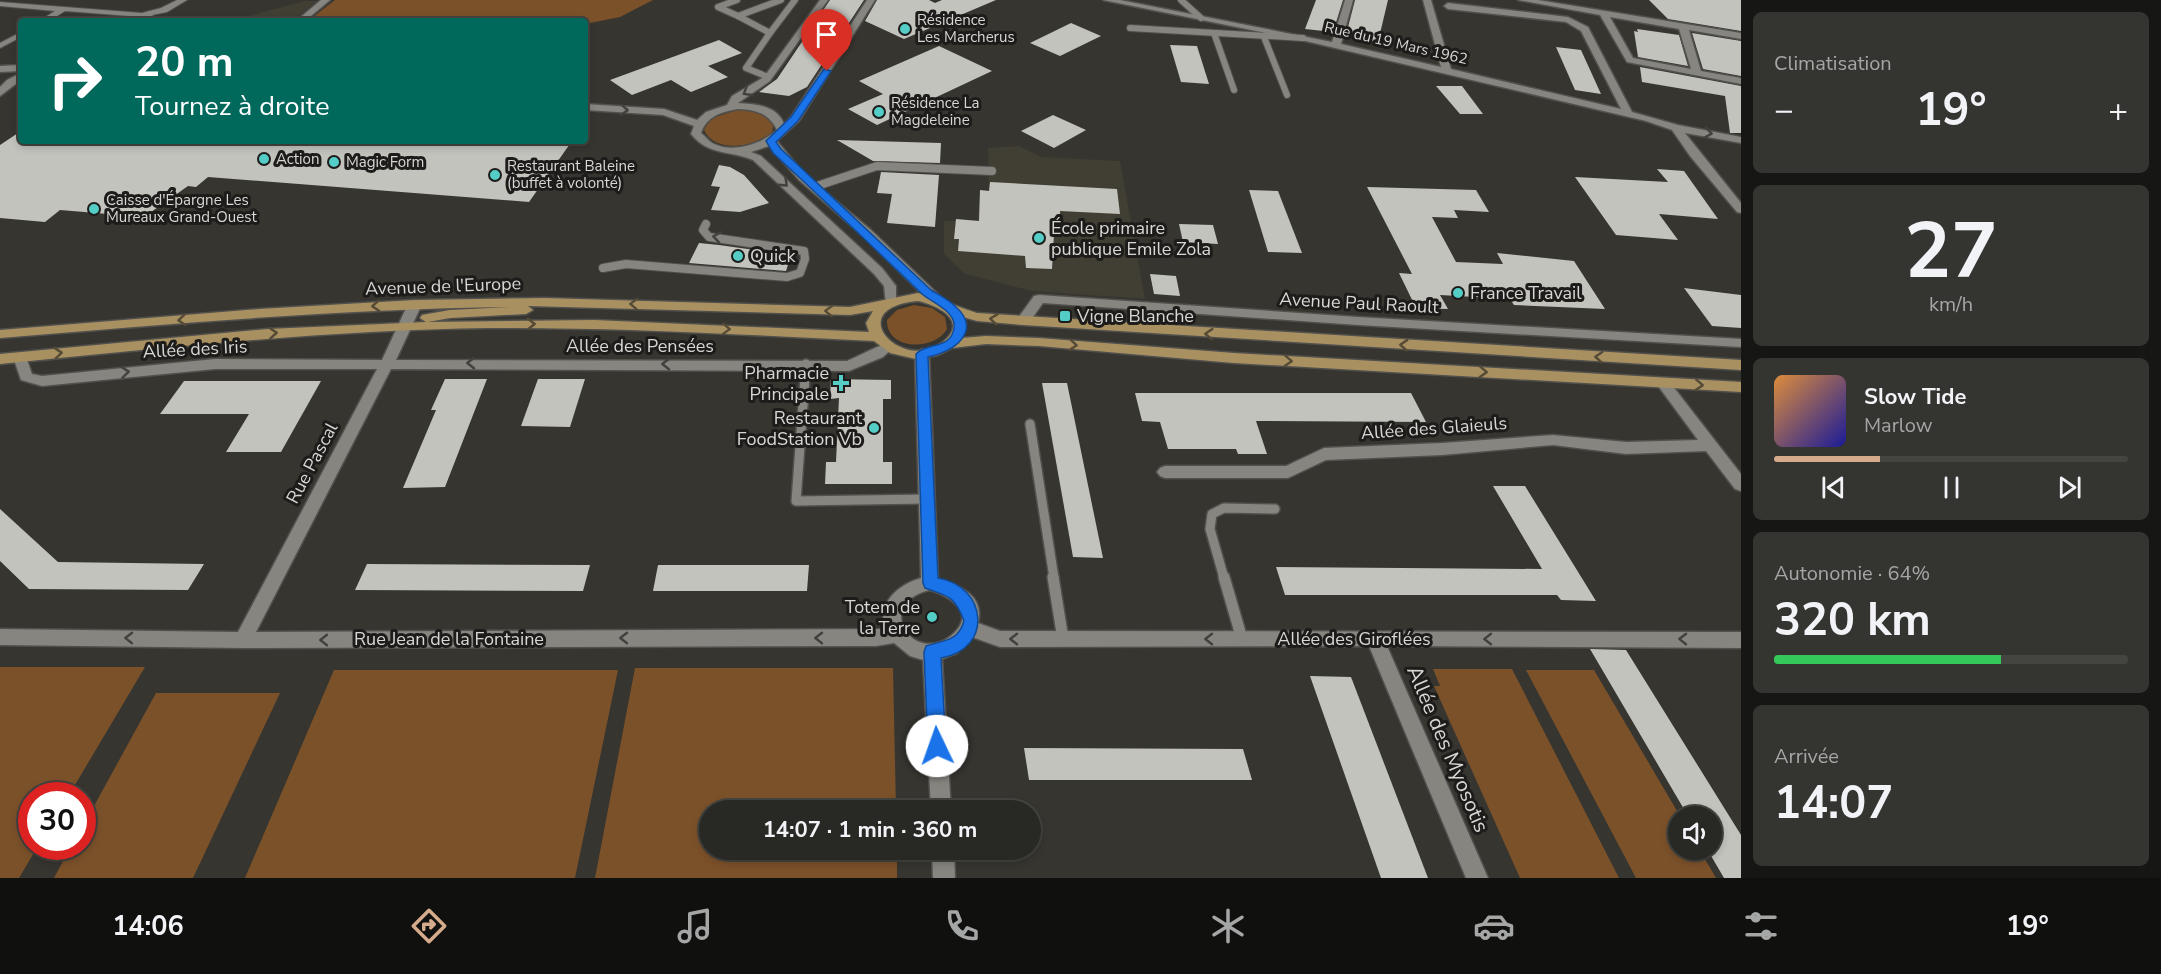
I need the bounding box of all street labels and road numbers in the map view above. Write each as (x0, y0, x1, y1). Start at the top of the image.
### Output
street label: Rue du 19 Mars 1962 (1322, 17, 1470, 69)
street label: Avenue de l'Europe (365, 271, 521, 301)
street label: Avenue Paul Raoult (1279, 287, 1440, 319)
street label: Allée des Iris (142, 334, 248, 364)
street label: Allée des Pensées (566, 334, 714, 358)
street label: Allée des Glaieuls (1360, 411, 1508, 445)
street label: Rue Pascal (281, 418, 344, 508)
street label: Rue Jean de la Fontaine (354, 627, 544, 651)
street label: Allée des Giroflées (1277, 627, 1431, 651)
street label: Allée des Myosotis (1400, 661, 1496, 837)

